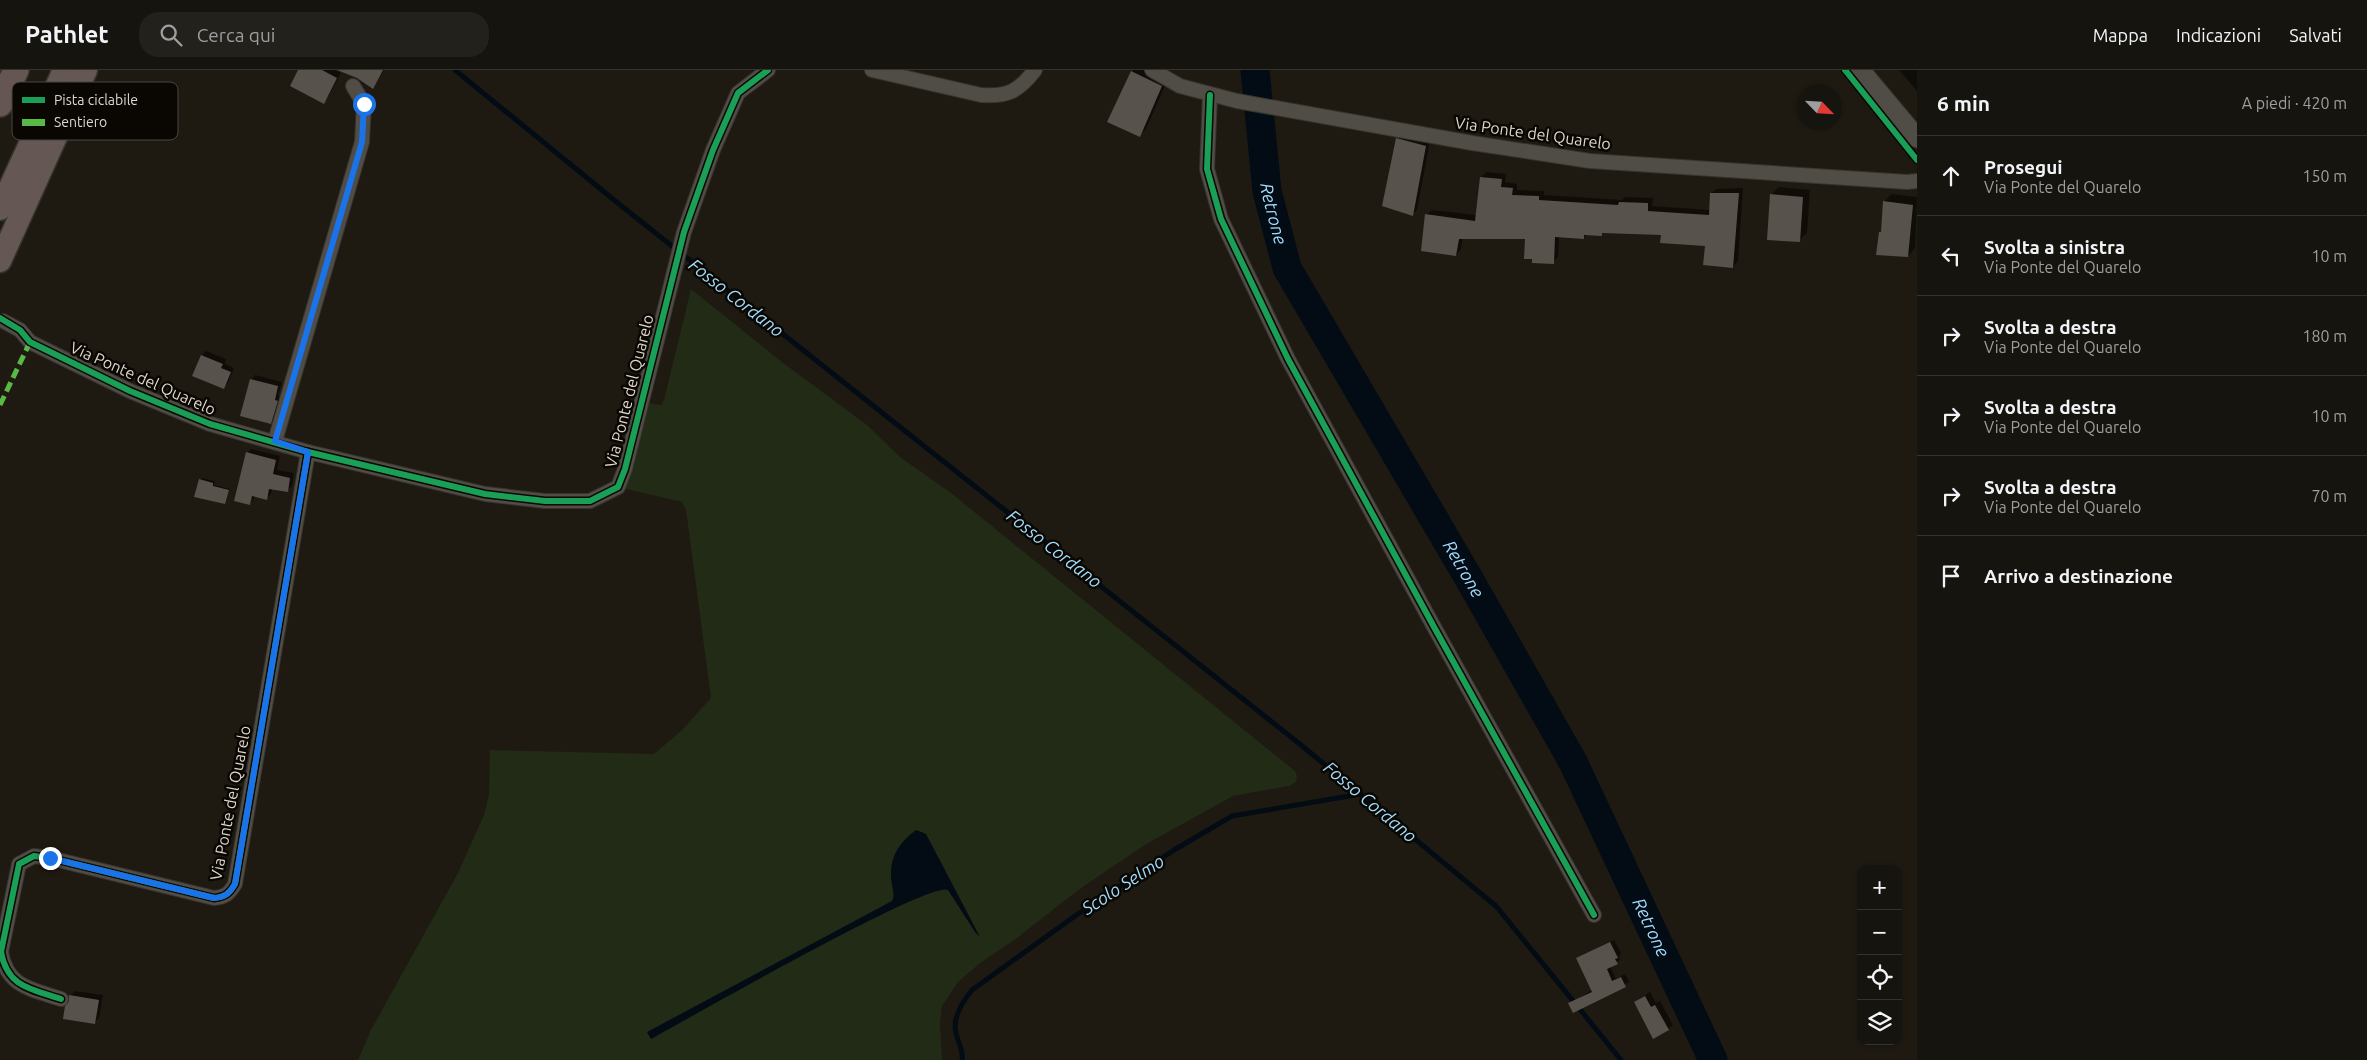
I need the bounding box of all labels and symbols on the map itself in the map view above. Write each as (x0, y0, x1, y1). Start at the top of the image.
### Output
legend (12, 82, 178, 140)
north arrow (1797, 85, 1842, 130)
text: Pista ciclabile (54, 92, 138, 108)
route start (353, 93, 376, 116)
street label: Via Ponte del Quarelo (1454, 113, 1612, 153)
text: Sentiero (54, 114, 107, 130)
water label: Retrone (1257, 182, 1291, 246)
water label: Fosso Cordano (685, 254, 788, 341)
street label: Via Ponte del Quarelo (601, 312, 657, 470)
street label: Via Ponte del Quarelo (67, 338, 219, 418)
water label: Fosso Cordano (1003, 505, 1106, 592)
water label: Retrone (1440, 536, 1488, 601)
street label: Via Ponte del Quarelo (206, 724, 254, 882)
water label: Fosso Cordano (1320, 757, 1421, 846)
route end (39, 847, 62, 870)
water label: Scolo Selmo (1077, 850, 1167, 919)
water label: Retrone (1629, 895, 1674, 960)

